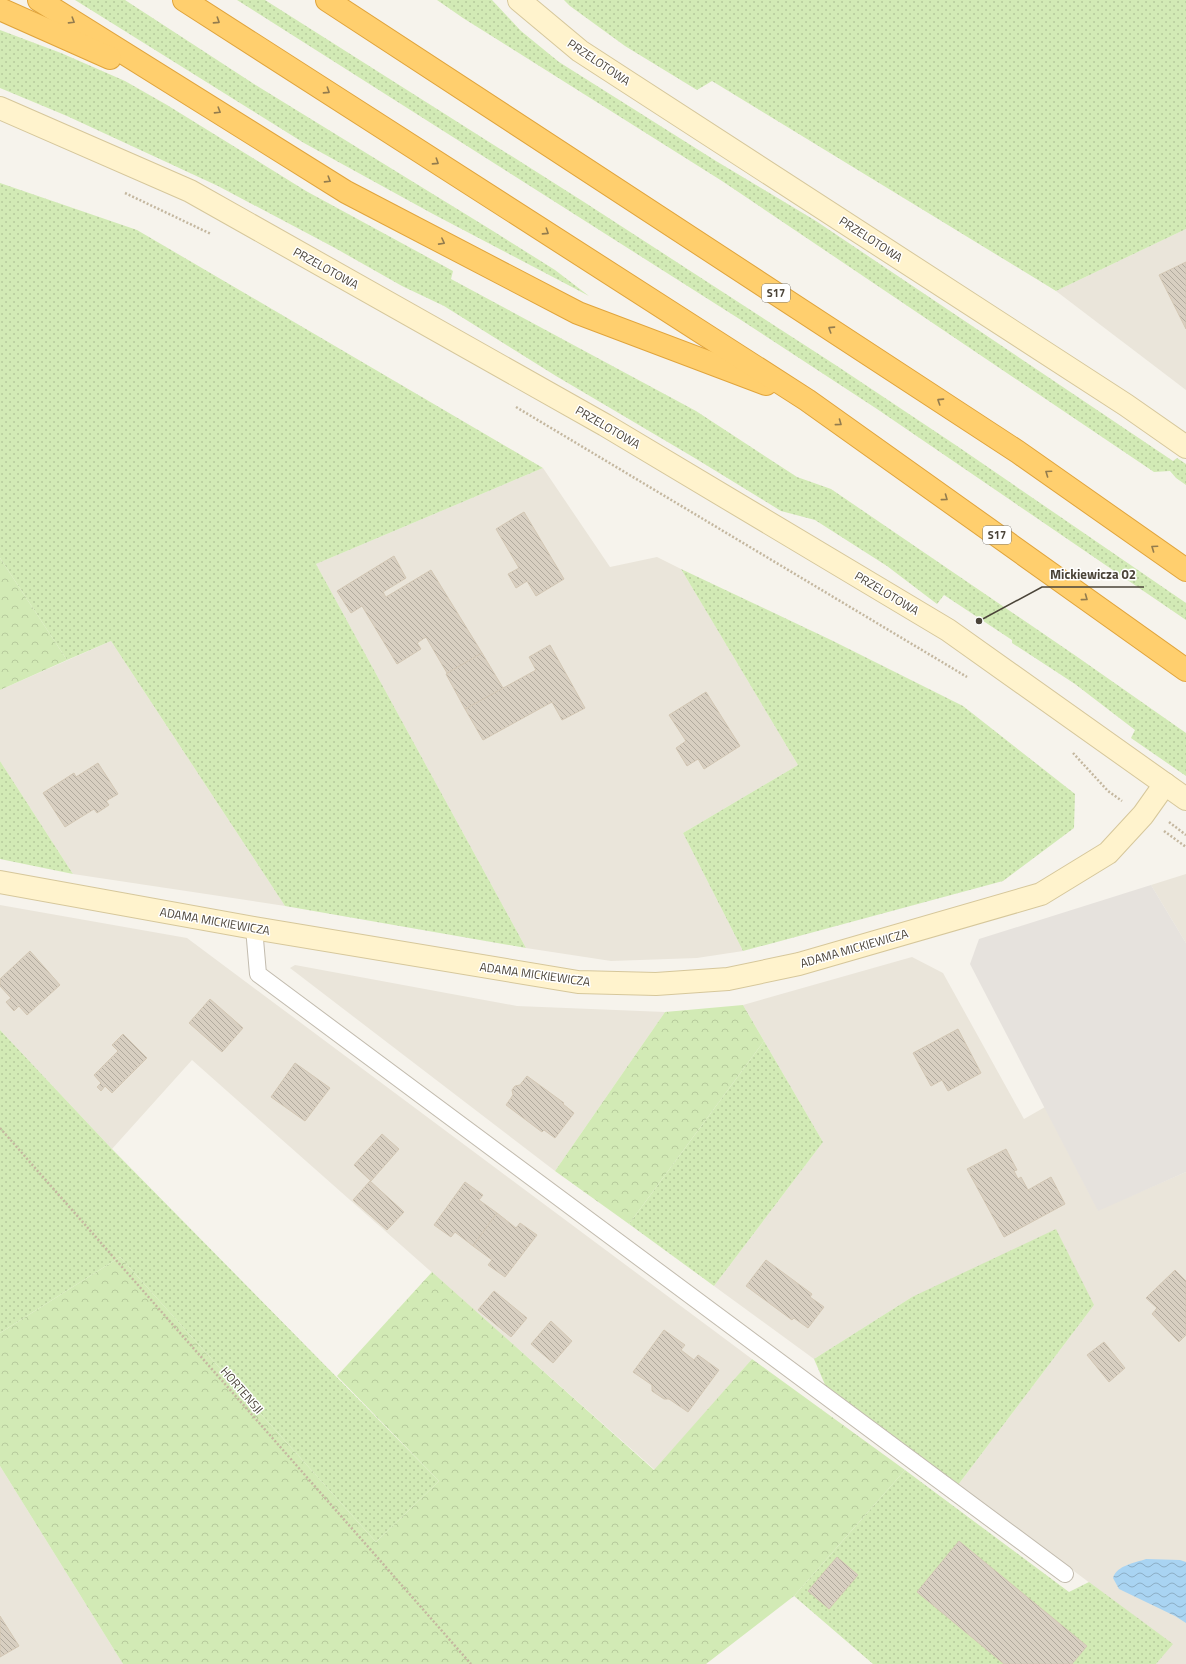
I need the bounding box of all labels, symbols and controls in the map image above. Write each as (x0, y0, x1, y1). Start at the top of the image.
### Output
one-way arrow (68, 16, 75, 23)
one-way arrow (213, 16, 220, 24)
street label: PRZELOTOWA (564, 34, 634, 90)
one-way arrow (323, 87, 330, 94)
one-way arrow (214, 107, 221, 114)
one-way arrow (432, 157, 439, 164)
one-way arrow (324, 176, 331, 183)
street label: PRZELOTOWA (836, 211, 906, 267)
one-way arrow (541, 227, 548, 234)
one-way arrow (438, 237, 446, 245)
street label: PRZELOTOWA (290, 242, 362, 294)
road number: S17 (762, 284, 790, 302)
one-way arrow (828, 327, 835, 334)
one-way arrow (937, 398, 944, 405)
street label: PRZELOTOWA (572, 401, 644, 453)
one-way arrow (835, 418, 842, 425)
one-way arrow (1045, 471, 1052, 478)
one-way arrow (941, 493, 948, 501)
road number: S17 (983, 526, 1011, 544)
one-way arrow (1151, 545, 1158, 552)
callout: Mickiewicza 02 (1042, 562, 1144, 587)
text: Mickiewicza 02 (1050, 564, 1136, 584)
street label: PRZELOTOWA (851, 566, 923, 620)
one-way arrow (1081, 593, 1088, 601)
street label: ADAMA MICKIEWICZA (158, 902, 272, 940)
street label: ADAMA MICKIEWICZA (798, 924, 910, 972)
street label: ADAMA MICKIEWICZA (479, 957, 591, 991)
street label: HORTENSJI (216, 1362, 268, 1418)

